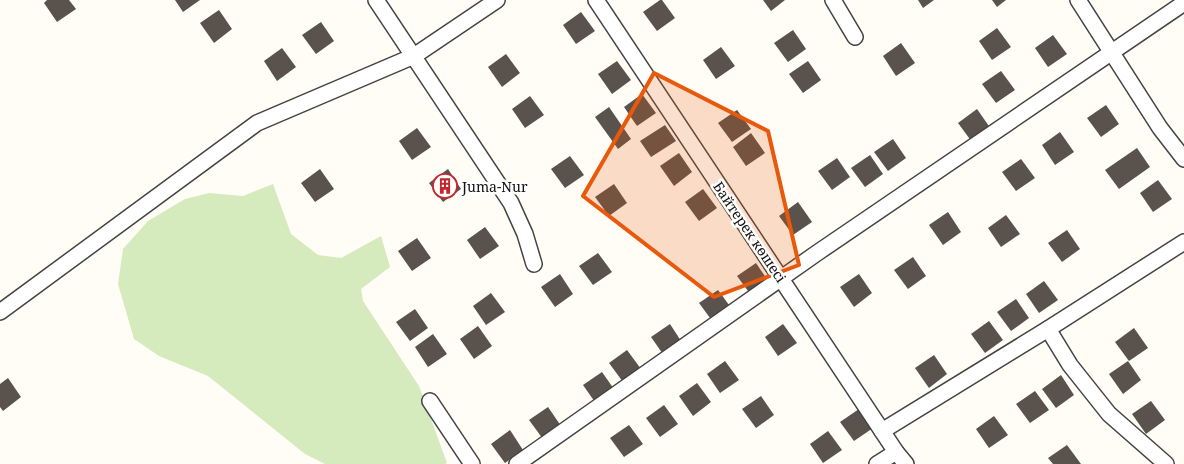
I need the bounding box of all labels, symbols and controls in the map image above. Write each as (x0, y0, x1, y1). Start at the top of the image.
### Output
building icon: Juma-Nur (432, 173, 458, 199)
place label: Juma-Nur (461, 177, 528, 196)
street label: Байтерек көшесі (709, 178, 791, 286)

